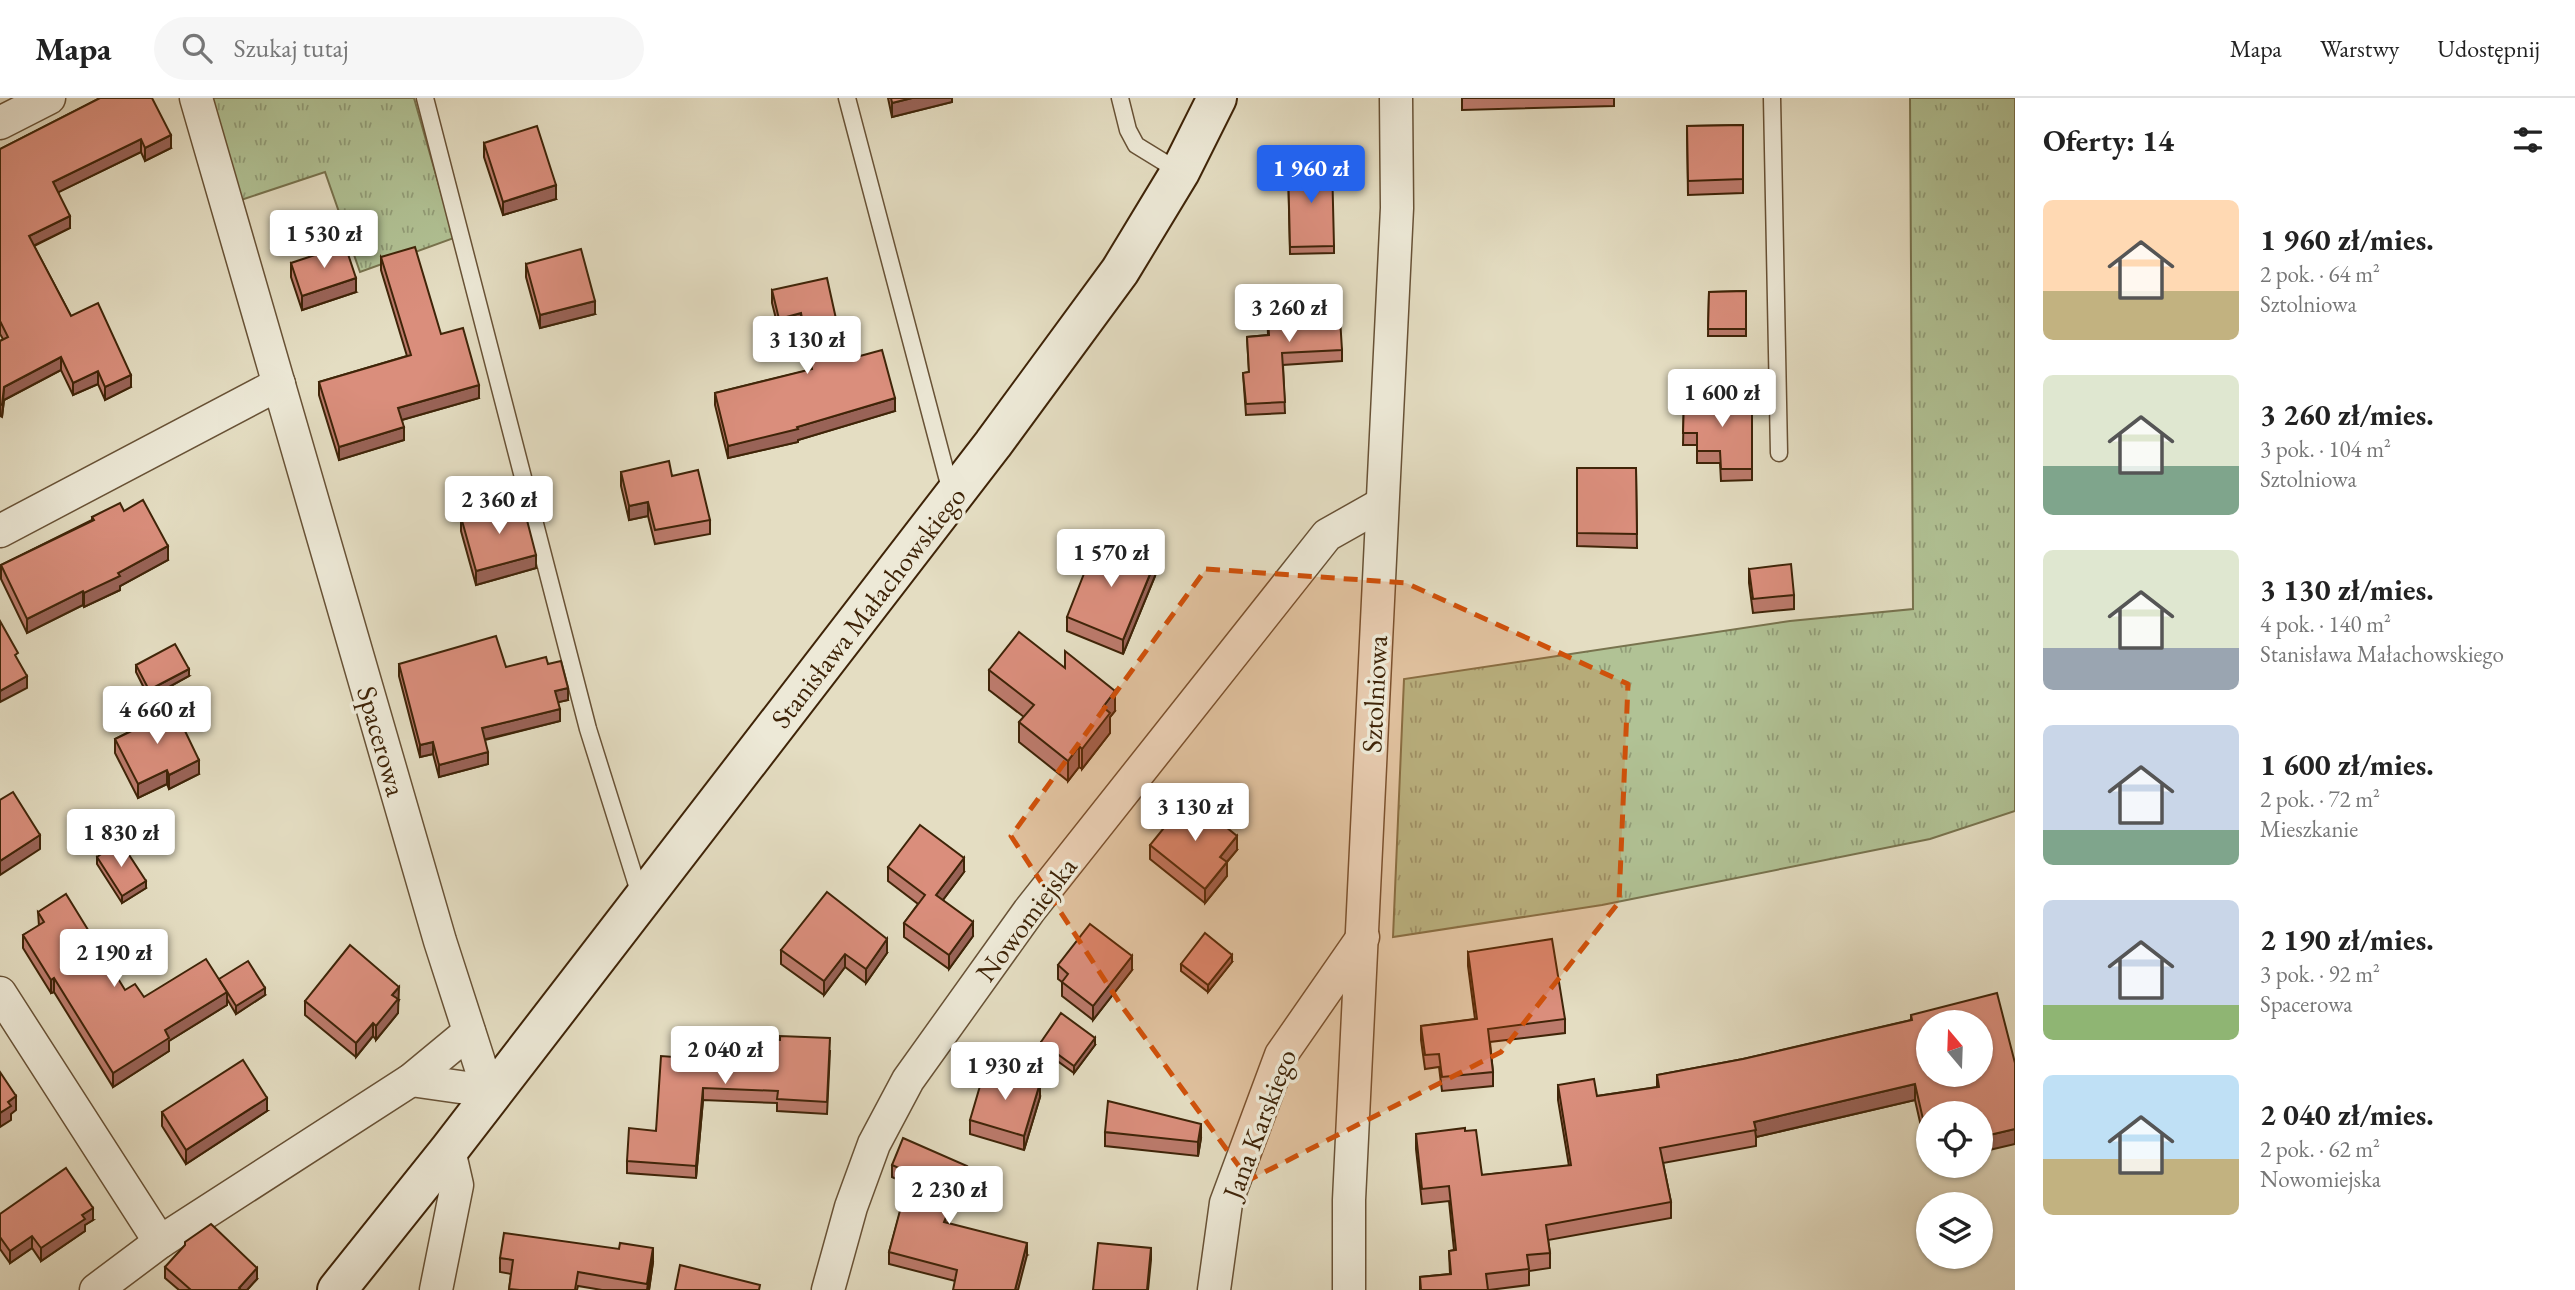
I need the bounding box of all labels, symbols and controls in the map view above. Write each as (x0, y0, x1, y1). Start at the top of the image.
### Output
search box (154, 17, 644, 80)
text: Mapa (35, 27, 112, 70)
icon: search (178, 29, 216, 67)
text: Szukaj tutaj (234, 31, 349, 65)
text: Mapa (2230, 33, 2282, 64)
text: Warstwy (2320, 33, 2399, 64)
text: Udostępnij (2437, 33, 2540, 64)
text: Oferty: 14 (2043, 121, 2174, 160)
icon: filters (2509, 121, 2547, 159)
pin: 1 960 zł (1239, 146, 1383, 205)
text: 1 960 zł (1273, 153, 1349, 183)
pin: 1 530 zł (252, 211, 396, 270)
text: 1 530 zł (286, 218, 362, 248)
text: 1 960 zł/mies. (2260, 220, 2434, 259)
icon: home (2099, 228, 2183, 312)
text: 2 pok. · 64 m² (2260, 259, 2380, 289)
pin: 3 260 zł (1217, 285, 1361, 344)
text: Sztolniowa (2260, 289, 2357, 319)
text: 3 260 zł (1251, 292, 1327, 322)
pin: 3 130 zł (735, 316, 879, 376)
text: 3 130 zł (769, 324, 845, 354)
pin: 1 600 zł (1650, 370, 1794, 429)
text: 1 600 zł (1684, 377, 1760, 407)
text: 3 260 zł/mies. (2260, 395, 2434, 434)
icon: home (2099, 403, 2183, 487)
text: 3 pok. · 104 m² (2260, 434, 2391, 464)
text: Sztolniowa (2260, 464, 2357, 494)
pin: 2 360 zł (427, 476, 571, 536)
street label: Stanisława Małachowskiego (762, 479, 974, 735)
text: 2 360 zł (461, 484, 537, 514)
pin: 1 570 zł (1039, 530, 1183, 589)
text: 1 570 zł (1073, 537, 1149, 567)
text: 3 130 zł/mies. (2260, 570, 2434, 609)
icon: home (2099, 578, 2183, 662)
text: 4 pok. · 140 m² (2260, 609, 2391, 639)
street label: Sztolniowa (1353, 634, 1395, 754)
text: Stanisława Małachowskiego (2260, 639, 2504, 669)
street label: Spacerowa (349, 682, 415, 801)
pin: 4 660 zł (85, 686, 229, 746)
text: 4 660 zł (119, 694, 195, 724)
text: 1 600 zł/mies. (2260, 745, 2434, 784)
icon: home (2099, 753, 2183, 837)
pin: 3 130 zł (1123, 784, 1267, 843)
text: 2 pok. · 72 m² (2260, 784, 2380, 814)
text: 3 130 zł (1157, 791, 1233, 821)
pin: 1 830 zł (49, 810, 193, 869)
text: Mieszkanie (2260, 814, 2358, 844)
text: 1 830 zł (83, 817, 159, 847)
street label: Nowomiejska (967, 849, 1085, 989)
text: 2 190 zł/mies. (2260, 920, 2434, 959)
icon: home (2099, 928, 2183, 1012)
pin: 2 190 zł (42, 930, 186, 989)
text: 2 190 zł (76, 937, 152, 967)
text: 3 pok. · 92 m² (2260, 959, 2380, 989)
text: Spacerowa (2260, 989, 2353, 1019)
north arrow (1916, 1010, 1993, 1087)
map controls (1916, 1010, 1993, 1269)
pin: 2 040 zł (653, 1026, 797, 1086)
text: 2 040 zł (687, 1034, 763, 1064)
pin: 1 930 zł (933, 1042, 1077, 1102)
street label: Jana Karskiego (1213, 1044, 1304, 1206)
text: 1 930 zł (967, 1050, 1043, 1080)
text: 2 040 zł/mies. (2260, 1095, 2434, 1134)
button: locate (1916, 1101, 1993, 1178)
icon: home (2099, 1103, 2183, 1187)
text: 2 pok. · 62 m² (2260, 1134, 2380, 1164)
text: Nowomiejska (2260, 1164, 2381, 1194)
pin: 2 230 zł (877, 1166, 1021, 1226)
text: 2 230 zł (911, 1174, 987, 1204)
button: layers (1916, 1192, 1993, 1269)

